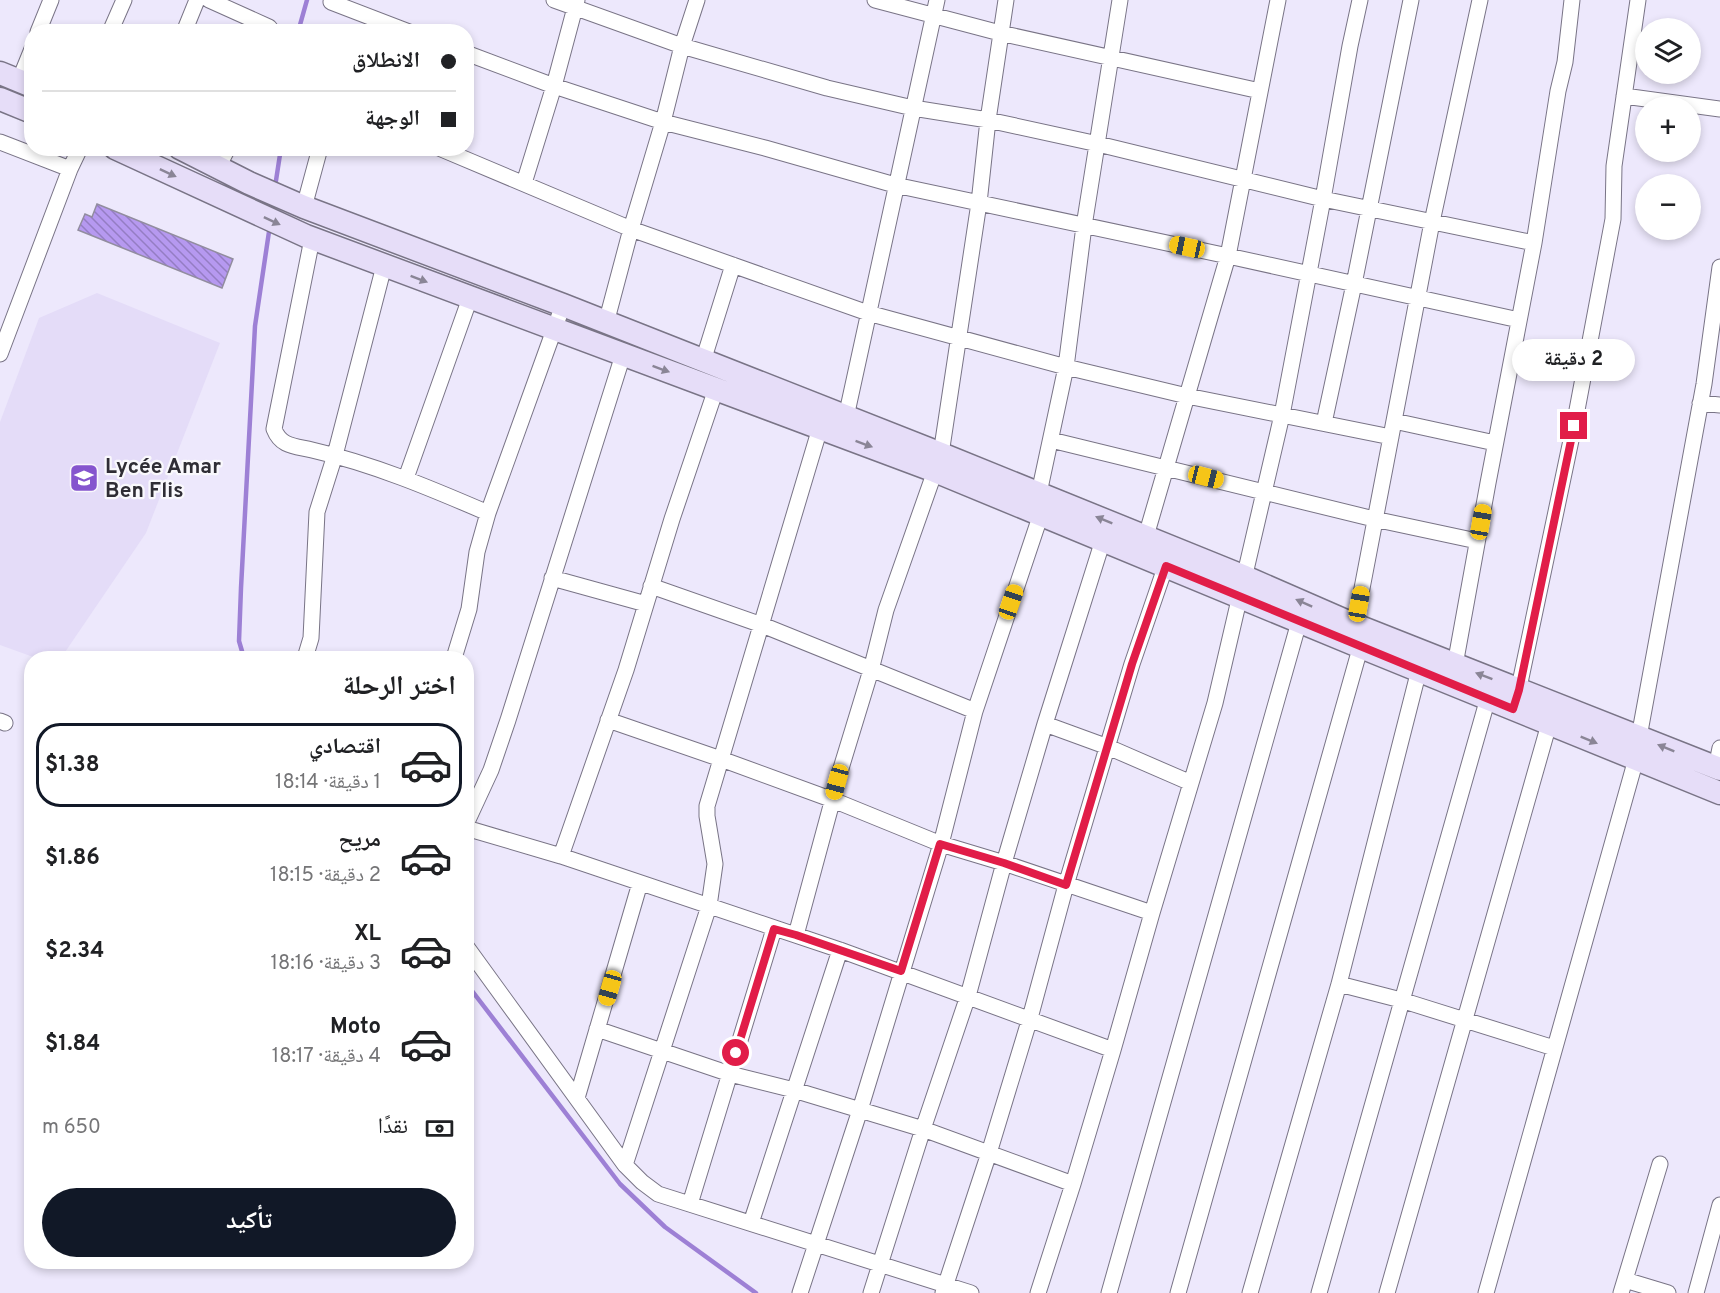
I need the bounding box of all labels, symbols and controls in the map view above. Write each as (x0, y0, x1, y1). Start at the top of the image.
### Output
map controls (1635, 18, 1701, 240)
button: layers (1635, 18, 1701, 84)
text: الانطلاق (352, 48, 420, 75)
button: + (1635, 96, 1701, 162)
text: الوجهة (365, 106, 420, 133)
one-way arrow (160, 168, 178, 178)
button: − (1635, 174, 1701, 240)
one-way arrow (264, 217, 281, 226)
car (1168, 234, 1206, 260)
one-way arrow (410, 275, 428, 285)
callout: 2 دقيقة (1512, 339, 1636, 381)
text: 2 دقيقة (1544, 347, 1603, 373)
one-way arrow (652, 365, 670, 374)
route end (1560, 412, 1587, 439)
one-way arrow (855, 440, 873, 449)
place label: Lycée Amar Ben Flis (105, 454, 221, 505)
school or university icon: Lycée Amar Ben Flis (68, 462, 100, 494)
car (1186, 464, 1226, 490)
car (1469, 503, 1493, 541)
one-way arrow (1095, 515, 1113, 525)
car (997, 582, 1025, 622)
car (1347, 585, 1371, 623)
one-way arrow (1294, 598, 1312, 608)
text: اختر الرحلة (343, 670, 456, 704)
one-way arrow (1475, 671, 1493, 680)
text: اقتصادي (309, 734, 381, 761)
one-way arrow (1580, 735, 1598, 745)
icon: car (399, 738, 453, 792)
one-way arrow (1656, 743, 1674, 753)
text: $1.38 (45, 752, 100, 779)
car (824, 762, 850, 802)
text: 1 دقيقة · 18:14 (275, 770, 381, 796)
text: مريح (338, 827, 381, 854)
icon: car (399, 831, 453, 885)
text: $1.86 (45, 845, 100, 872)
text: 2 دقيقة · 18:15 (270, 863, 381, 889)
text: XL (354, 921, 381, 948)
icon: car (399, 924, 453, 978)
text: $2.34 (45, 938, 104, 965)
text: 3 دقيقة · 18:16 (271, 951, 381, 977)
car (596, 968, 624, 1008)
text: Moto (330, 1014, 381, 1041)
icon: car (399, 1017, 453, 1071)
text: $1.84 (45, 1031, 101, 1058)
route start (722, 1039, 749, 1066)
text: 4 دقيقة · 18:17 (272, 1044, 381, 1070)
icon: cash (423, 1112, 456, 1145)
text: نقدًا (378, 1114, 408, 1141)
text: 650 m (42, 1115, 101, 1141)
button: تأكيد (42, 1188, 456, 1257)

